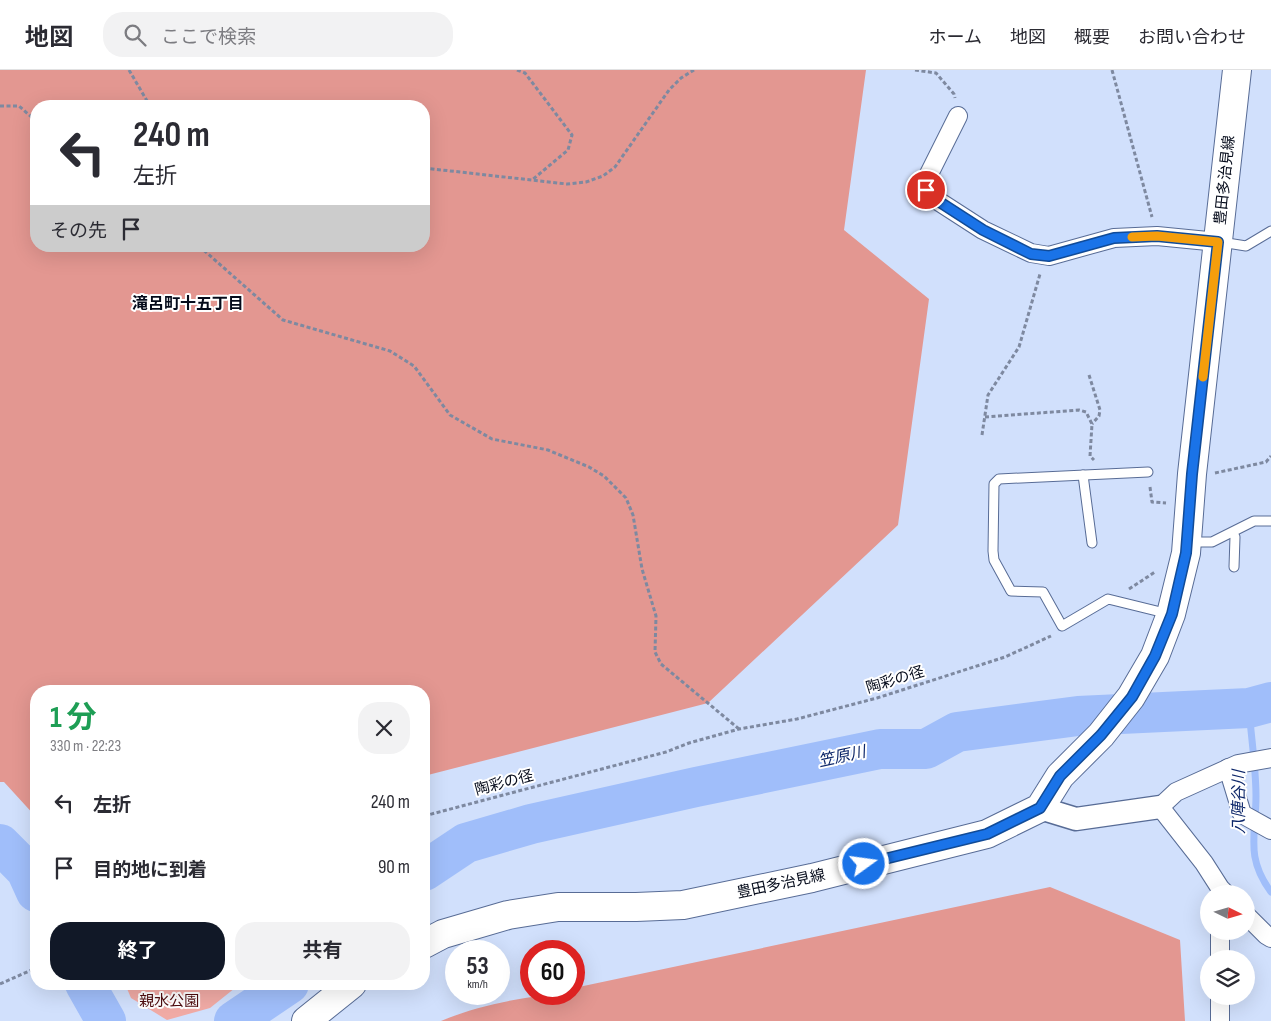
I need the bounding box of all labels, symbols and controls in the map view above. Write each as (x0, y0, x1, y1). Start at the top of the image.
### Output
search box (103, 12, 453, 57)
icon: search (121, 21, 149, 49)
text: 地図 (25, 23, 73, 52)
text: ここで検索 (161, 26, 256, 49)
text: ホーム (929, 27, 982, 48)
text: 地図 (1010, 27, 1046, 48)
text: 概要 (1074, 27, 1110, 48)
text: お問い合わせ (1138, 27, 1246, 48)
text: 240 m (133, 114, 210, 157)
icon: left (50, 120, 115, 185)
street label: 豊田多治見線 (1211, 134, 1239, 226)
text: 左折 (133, 163, 177, 190)
pin (905, 169, 947, 211)
icon: arrive (912, 176, 940, 204)
icon: arrive (117, 215, 145, 243)
text: その先 (50, 220, 107, 243)
district label: 滝呂町十五丁目 (132, 295, 244, 314)
street label: 陶彩の径 (864, 662, 926, 698)
text: 1 分 (50, 700, 96, 736)
button: close (358, 702, 410, 754)
text: 330 m · 22:23 (50, 737, 121, 756)
water label: 笠原川 (817, 742, 869, 771)
street label: 陶彩の径 (473, 766, 535, 800)
water label: 八陣谷川 (1230, 768, 1249, 834)
icon: left (50, 789, 78, 817)
text: 240 m (371, 791, 410, 814)
text: 左折 (93, 794, 131, 817)
position arrow (837, 837, 889, 889)
icon: arrive (50, 854, 78, 882)
text: 90 m (378, 856, 410, 879)
text: 目的地に到着 (93, 859, 207, 882)
street label: 豊田多治見線 (735, 865, 827, 903)
north arrow (1200, 885, 1255, 940)
map controls (1200, 885, 1255, 1005)
button: 終了 (50, 922, 225, 980)
button: 共有 (235, 922, 410, 980)
speed limit sign: 60 (520, 940, 585, 1005)
button: layers (1200, 950, 1255, 1005)
text: 53 (466, 951, 489, 982)
text: km/h (467, 977, 488, 992)
park label: 親水公園 (139, 992, 199, 1011)

